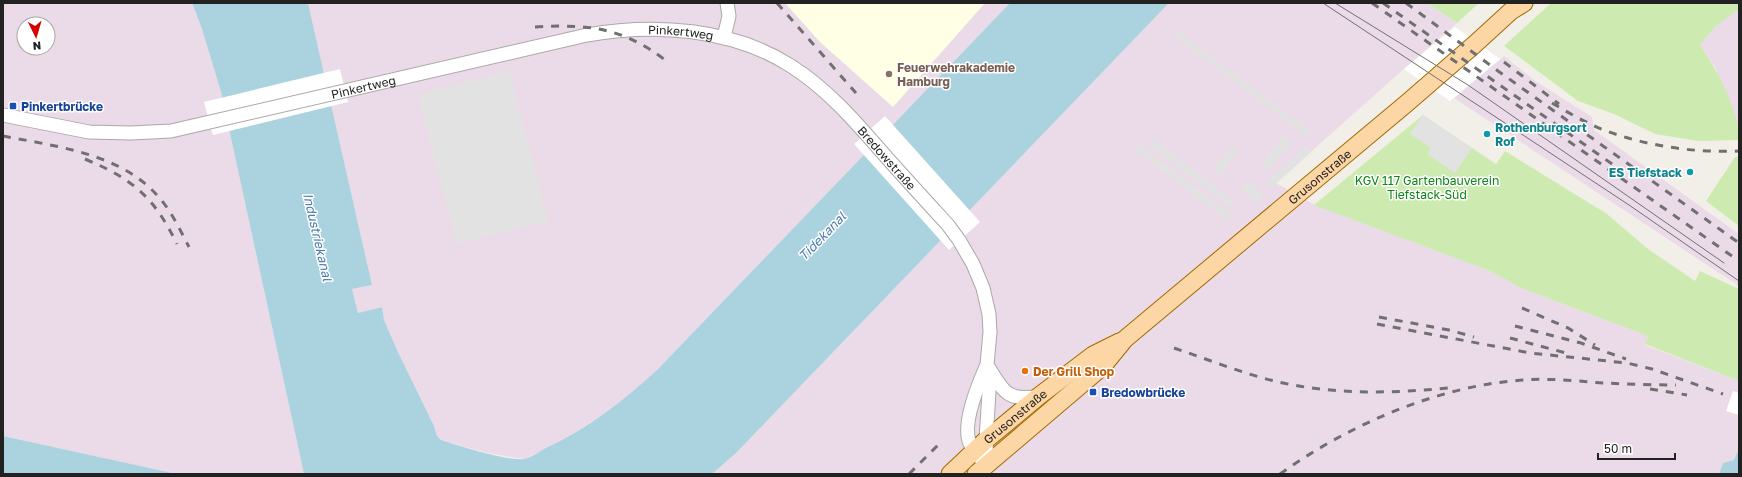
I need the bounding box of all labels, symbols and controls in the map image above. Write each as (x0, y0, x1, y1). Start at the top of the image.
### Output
north arrow (16, 16, 56, 56)
street label: Pinkertweg (648, 22, 715, 43)
text: N (32, 40, 42, 53)
place label: Feuerwehrakademie Hamburg (897, 60, 1015, 89)
marker: Feuerwehrakademie Hamburg (884, 69, 894, 79)
street label: Pinkertweg (329, 72, 397, 101)
place label: Pinkertbrücke (21, 99, 103, 114)
marker: Pinkertbrücke (8, 101, 18, 111)
place label: Rothenburgsort Rof (1495, 120, 1587, 149)
street label: Bredowstraße (855, 123, 919, 193)
marker: Rothenburgsort Rof (1482, 129, 1492, 139)
street label: Grusonstraße (1285, 146, 1354, 207)
place label: ES Tiefstack (1609, 165, 1682, 180)
marker: ES Tiefstack (1685, 167, 1695, 177)
park label: KGV 117 Gartenbauverein Tiefstack-Süd (1355, 173, 1499, 202)
water label: Industriekanal (300, 191, 336, 284)
water label: Tidekanal (795, 208, 850, 264)
place label: Der Grill Shop (1033, 364, 1115, 379)
marker: Der Grill Shop (1020, 366, 1030, 376)
street label: Grusonstraße (980, 385, 1050, 447)
place label: Bredowbrücke (1101, 385, 1185, 400)
marker: Bredowbrücke (1088, 387, 1098, 397)
scale bar (1598, 435, 1675, 461)
text: 50 m (1604, 441, 1632, 456)

